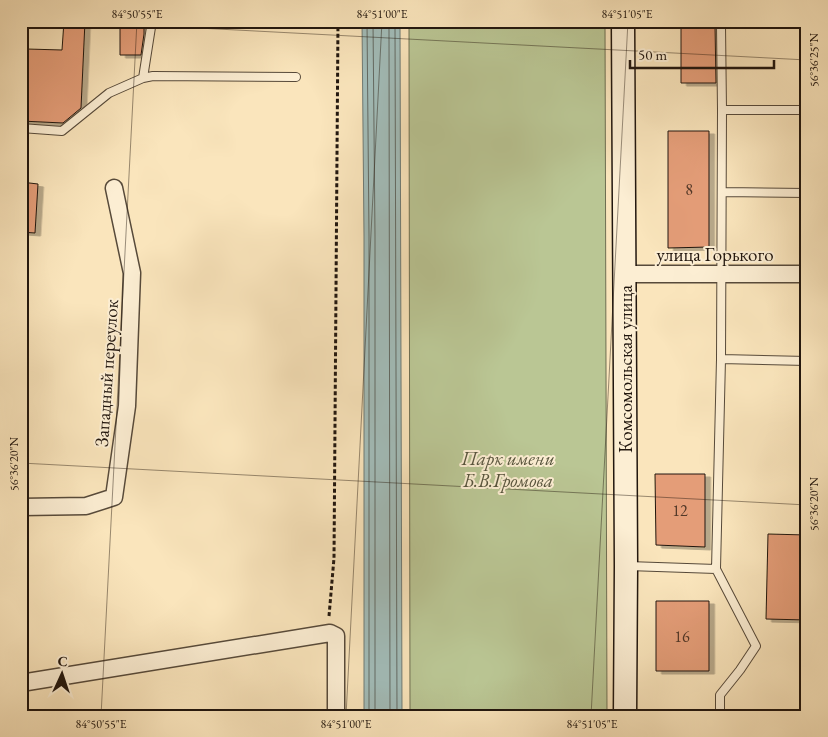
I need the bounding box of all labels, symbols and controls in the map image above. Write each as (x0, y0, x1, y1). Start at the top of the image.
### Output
text: 84°50'55"E (111, 6, 163, 22)
text: 84°51'00"E (356, 6, 408, 22)
text: 84°51'05"E (601, 6, 653, 22)
text: 56°36'25"N (806, 33, 822, 87)
scale bar (630, 38, 774, 70)
text: 50 m (638, 45, 667, 64)
house number: 8 (685, 179, 693, 200)
street label: улица Горького (656, 242, 774, 267)
street label: Комсомольская улица (613, 285, 638, 453)
street label: Западный переулок (89, 298, 124, 448)
text: 56°36'20"N (6, 437, 22, 491)
park label: Парк имени Б.В.Громова (460, 446, 555, 493)
text: 56°36'20"N (806, 477, 822, 531)
house number: 12 (672, 500, 688, 521)
house number: 16 (674, 626, 690, 647)
north arrow (38, 650, 88, 700)
text: С (57, 652, 68, 670)
text: 84°50'55"E (75, 716, 127, 732)
text: 84°51'00"E (320, 716, 372, 732)
text: 84°51'05"E (566, 716, 618, 732)

